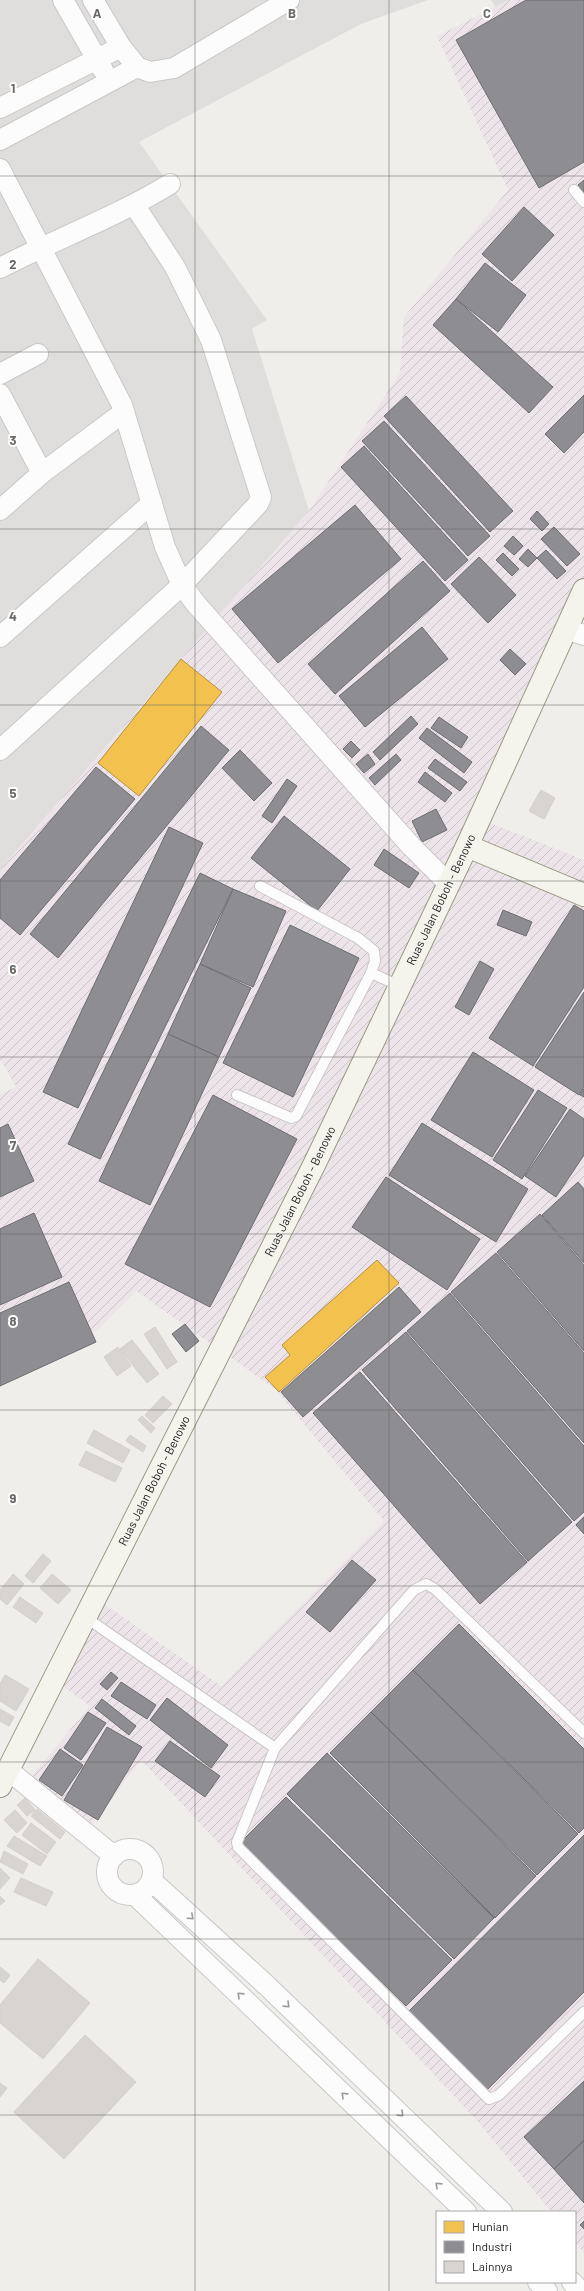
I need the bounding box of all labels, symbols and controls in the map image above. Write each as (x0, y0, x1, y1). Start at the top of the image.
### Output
text: A (93, 5, 102, 21)
text: B (288, 5, 296, 21)
text: C (483, 5, 491, 21)
text: 1 (11, 80, 15, 96)
text: 2 (9, 256, 17, 272)
text: 3 (9, 432, 17, 448)
text: 4 (9, 608, 17, 624)
text: 5 (9, 785, 17, 801)
street label: Ruas Jalan Boboh - Benowo (403, 832, 478, 967)
text: 6 (10, 961, 17, 977)
street label: Ruas Jalan Boboh - Benowo (261, 1124, 338, 1258)
text: 7 (10, 1137, 17, 1153)
text: 8 (9, 1313, 17, 1329)
street label: Ruas Jalan Boboh - Benowo (115, 1413, 192, 1548)
text: 9 (10, 1490, 17, 1506)
one-way arrow (186, 1912, 194, 1920)
one-way arrow (237, 1992, 245, 2000)
one-way arrow (282, 2000, 290, 2008)
one-way arrow (341, 2092, 349, 2100)
one-way arrow (396, 2110, 404, 2117)
one-way arrow (435, 2182, 443, 2190)
legend (436, 2211, 576, 2283)
text: Hunian (472, 2219, 508, 2233)
text: Industri (472, 2239, 512, 2253)
text: Lainnya (472, 2259, 512, 2273)

